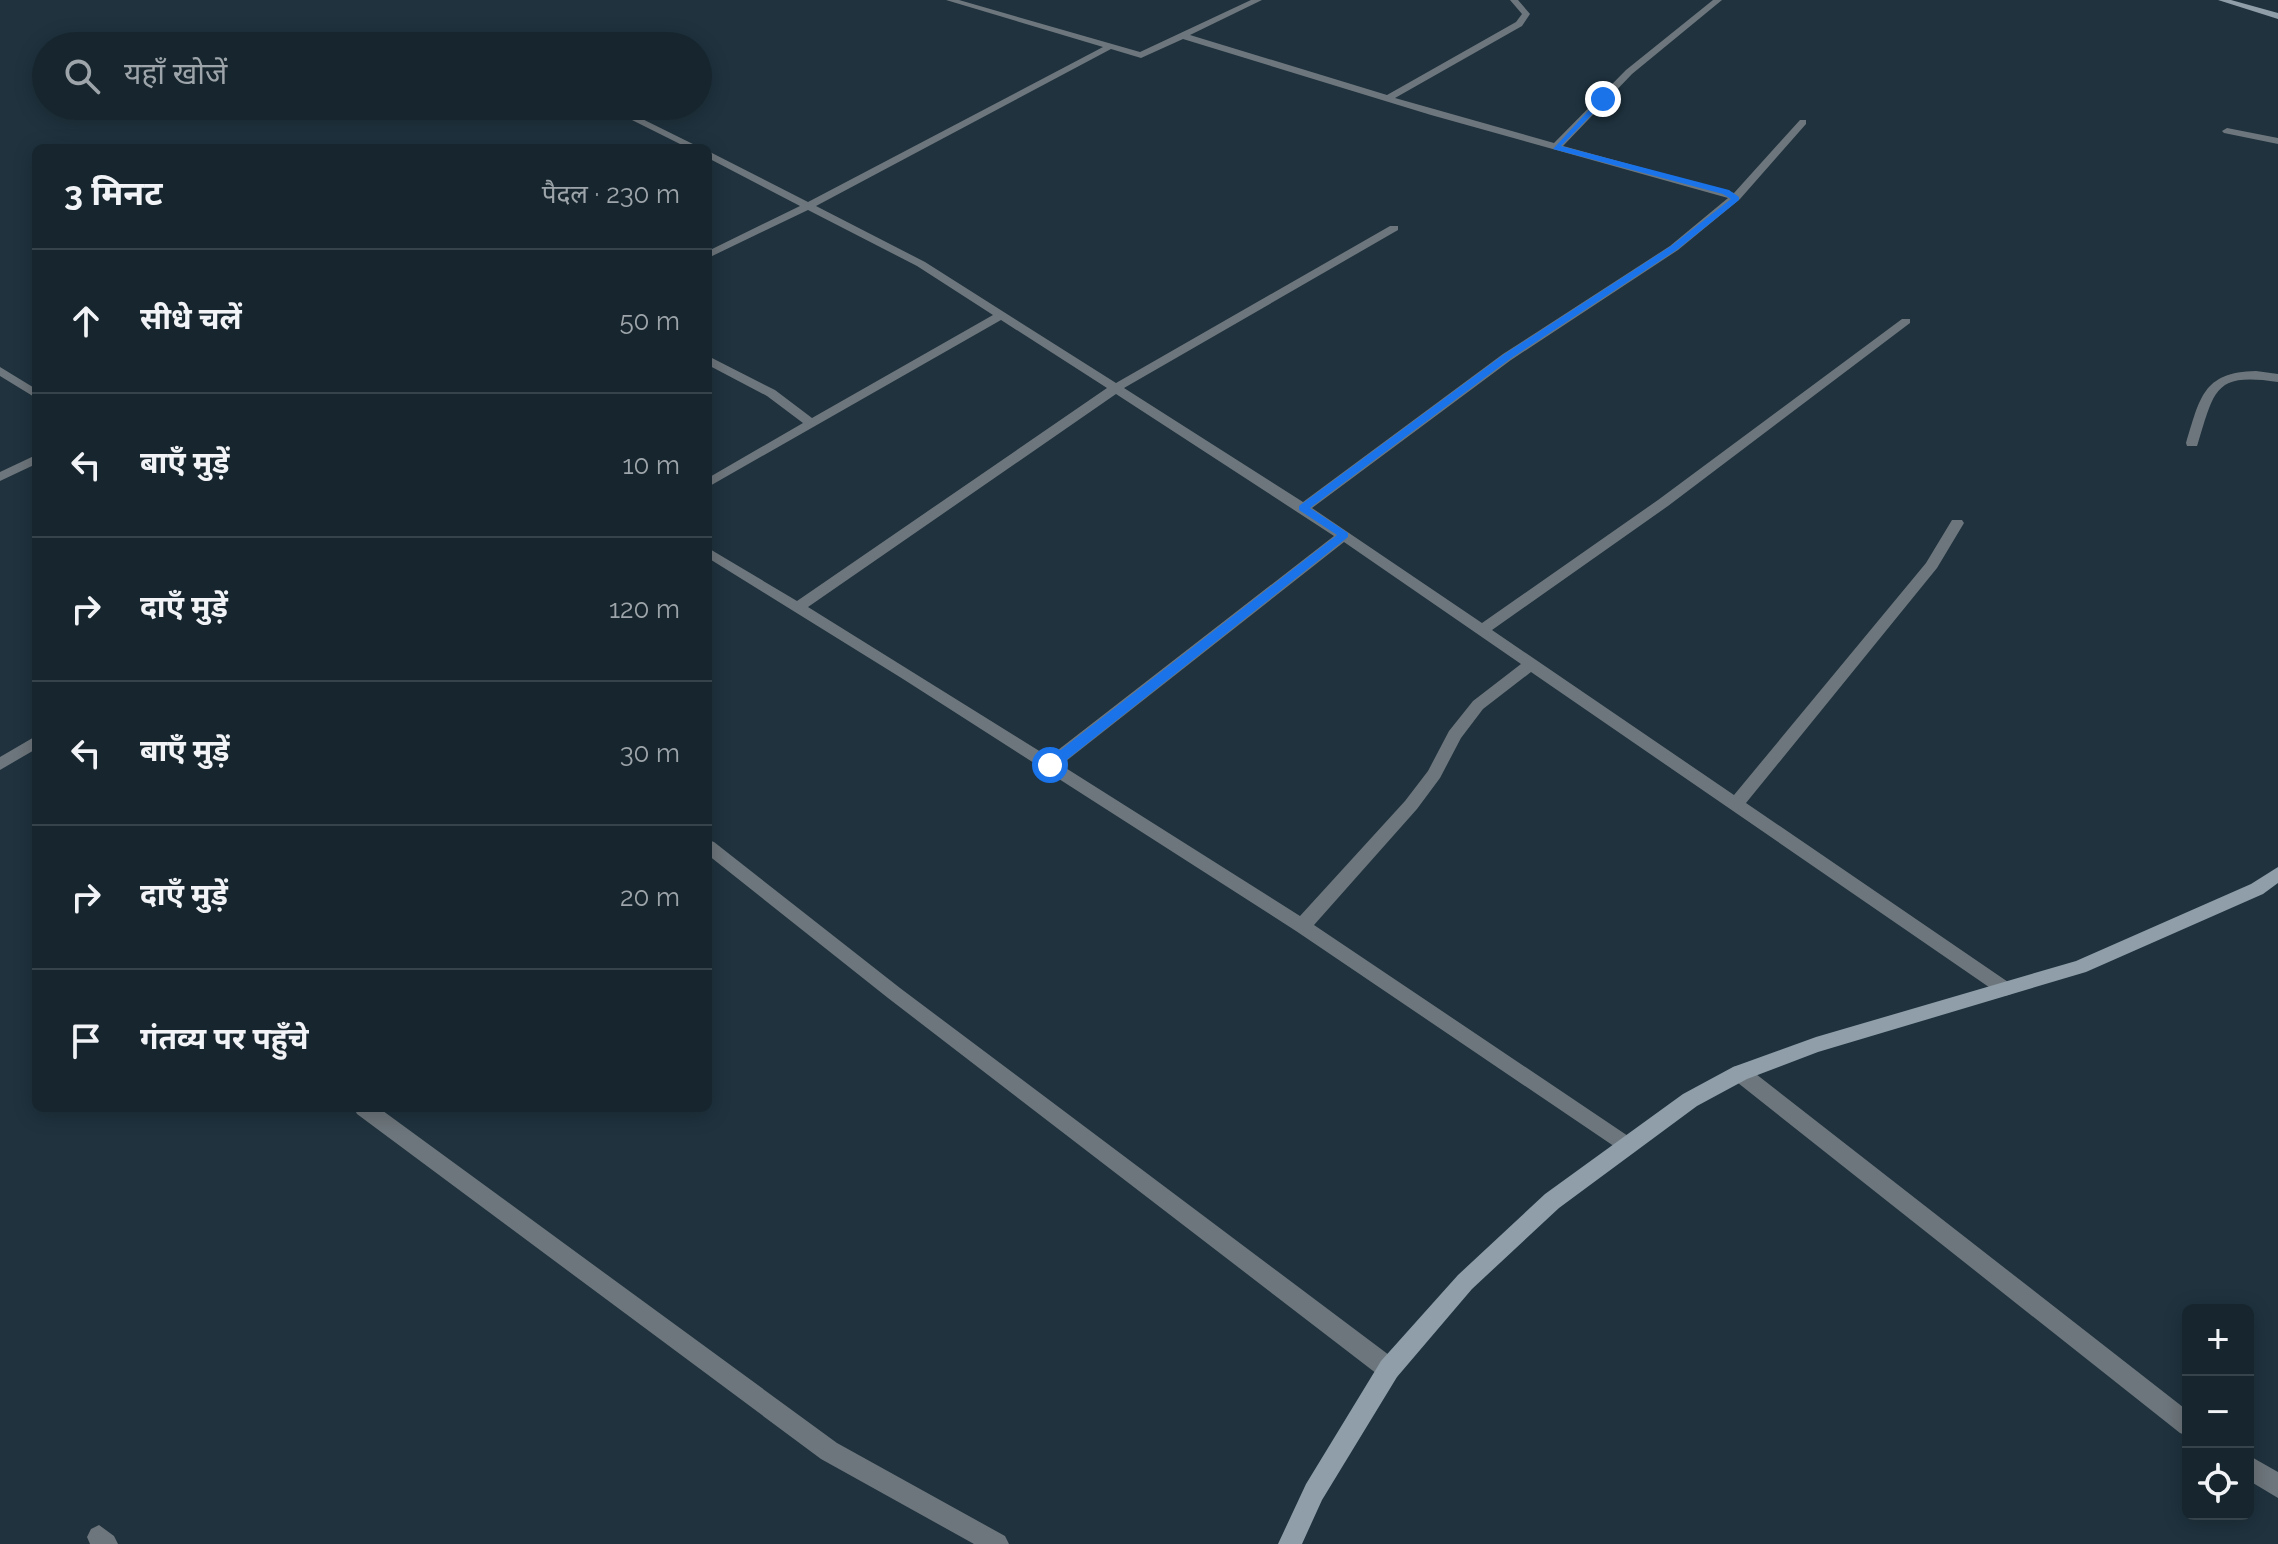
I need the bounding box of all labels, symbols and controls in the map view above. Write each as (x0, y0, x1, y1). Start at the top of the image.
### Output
search box (32, 32, 712, 120)
icon: search (60, 54, 104, 98)
text: यहाँ खोजें (124, 56, 227, 91)
route end (1585, 81, 1621, 117)
text: 3 मिनट (64, 173, 163, 213)
text: पैदल · 230 m (542, 179, 680, 209)
icon: ahead (64, 299, 108, 343)
text: सीधे चलें (140, 301, 242, 336)
text: 50 m (619, 306, 680, 336)
icon: left (64, 443, 108, 487)
text: बाएँ मुड़ें (140, 445, 229, 480)
text: 10 m (622, 450, 680, 480)
icon: right (64, 587, 108, 631)
text: दाएँ मुड़ें (140, 589, 228, 624)
text: 120 m (609, 594, 680, 624)
icon: left (64, 731, 108, 775)
text: बाएँ मुड़ें (140, 733, 229, 768)
text: 30 m (620, 738, 680, 768)
route start (1032, 747, 1068, 783)
icon: right (64, 875, 108, 919)
text: दाएँ मुड़ें (140, 877, 228, 912)
text: 20 m (620, 882, 680, 912)
icon: arrive (64, 1019, 108, 1063)
text: गंतव्य पर पहुँचे (140, 1021, 309, 1056)
map controls (2182, 1304, 2254, 1520)
button: + (2182, 1304, 2254, 1376)
button: − (2182, 1376, 2254, 1448)
button: locate (2182, 1448, 2254, 1520)

